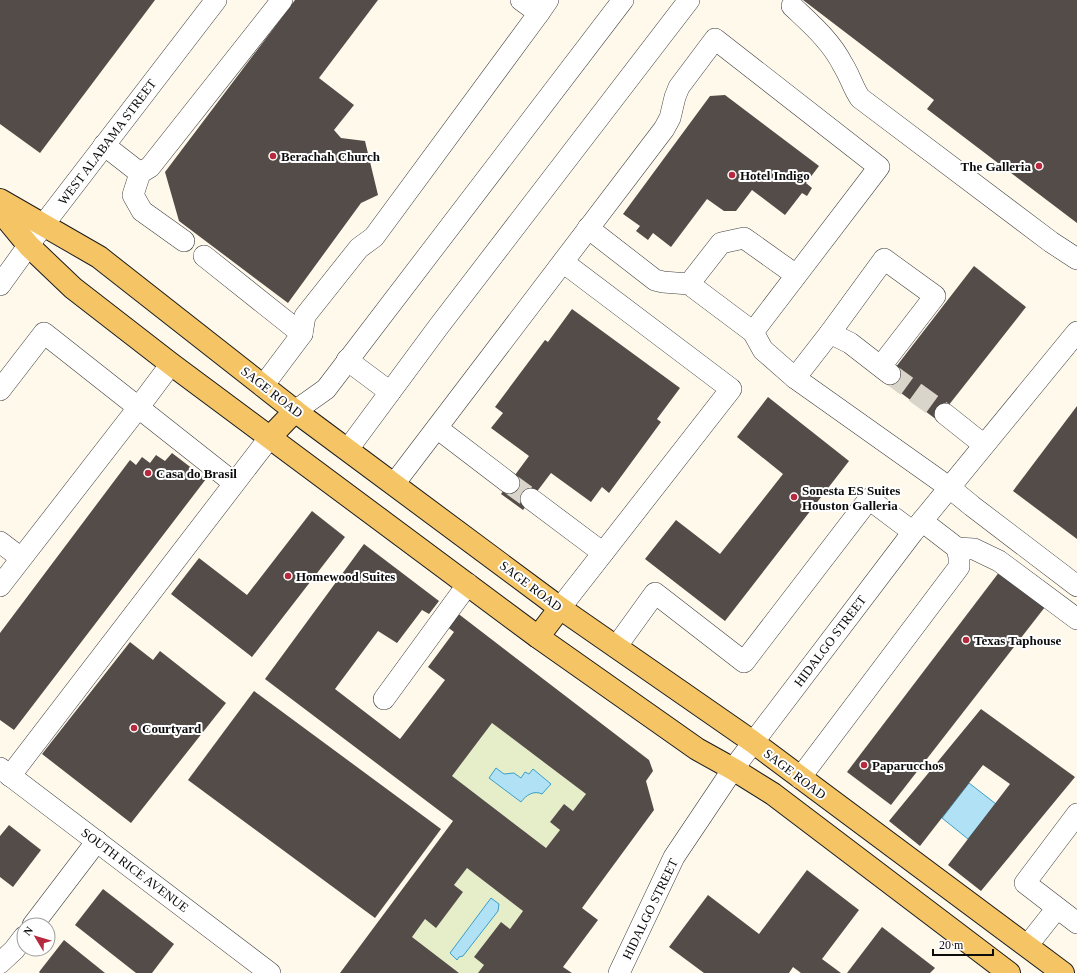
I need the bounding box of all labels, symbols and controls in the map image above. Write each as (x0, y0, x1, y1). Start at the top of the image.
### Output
street label: WEST ALABAMA STREET (55, 76, 159, 208)
place label: Berachah Church (281, 149, 381, 164)
marker: Berachah Church (268, 151, 278, 161)
place label: The Galleria (961, 159, 1031, 174)
marker: The Galleria (1034, 161, 1044, 171)
place label: Hotel Indigo (740, 168, 810, 183)
marker: Hotel Indigo (727, 170, 737, 180)
street label: SAGE ROAD (238, 363, 306, 421)
place label: Casa do Brasil (156, 466, 237, 481)
marker: Casa do Brasil (143, 468, 153, 478)
place label: Sonesta ES Suites Houston Galleria (802, 483, 900, 513)
marker: Sonesta ES Suites Houston Galleria (789, 492, 799, 502)
street label: SAGE ROAD (497, 558, 565, 614)
place label: Homewood Suites (296, 569, 395, 584)
marker: Homewood Suites (283, 571, 293, 581)
street label: HIDALGO STREET (791, 592, 869, 689)
place label: Texas Taphouse (974, 633, 1062, 648)
marker: Texas Taphouse (961, 635, 971, 645)
place label: Courtyard (142, 721, 202, 736)
marker: Courtyard (129, 723, 139, 733)
street label: SAGE ROAD (761, 746, 829, 802)
place label: Paparucchos (872, 758, 944, 773)
marker: Paparucchos (859, 760, 869, 770)
street label: SOUTH RICE AVENUE (78, 825, 192, 915)
street label: HIDALGO STREET (619, 856, 681, 962)
north arrow (16, 917, 56, 957)
text: N (21, 924, 35, 938)
scale bar (933, 931, 993, 957)
text: 20 m (939, 938, 964, 952)

